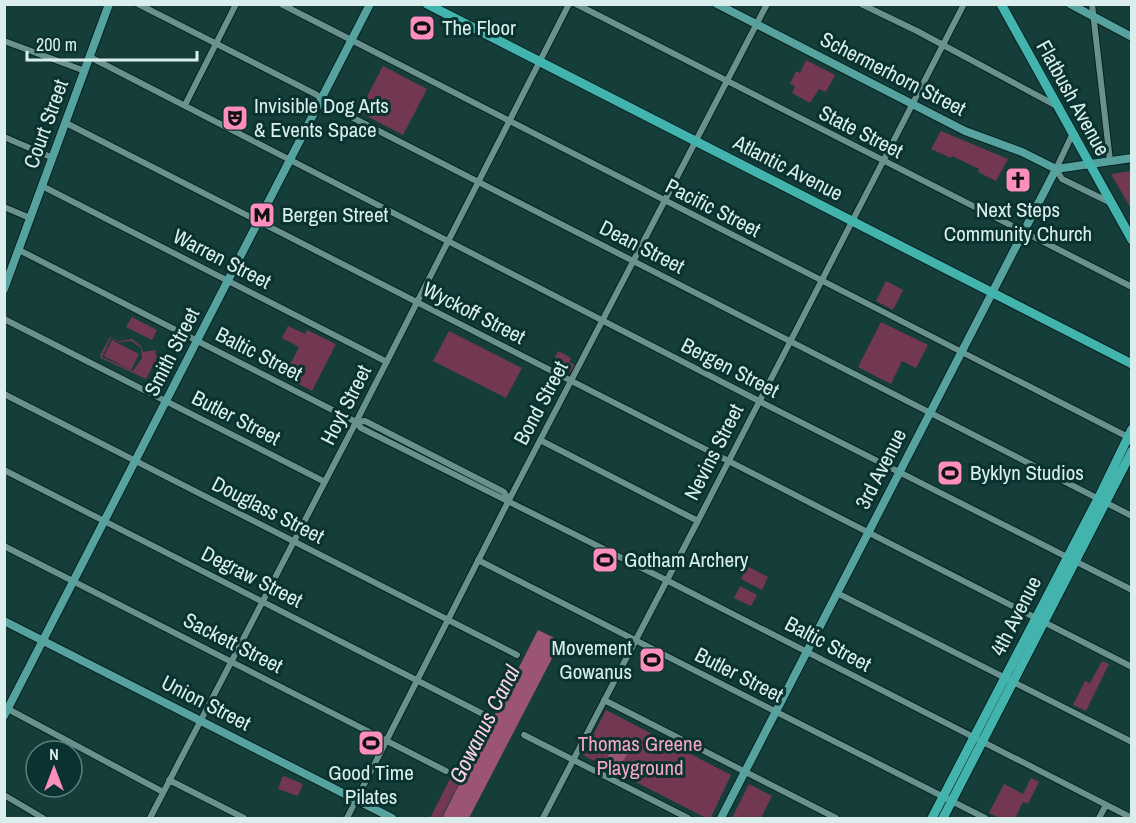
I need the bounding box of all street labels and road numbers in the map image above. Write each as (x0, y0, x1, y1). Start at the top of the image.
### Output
street label: Schermerhorn Street (815, 24, 971, 123)
street label: Flatbush Avenue (1030, 35, 1117, 161)
street label: Court Street (16, 75, 75, 172)
street label: State Street (814, 98, 909, 165)
street label: Atlantic Avenue (728, 127, 848, 208)
street label: Pacific Street (661, 171, 766, 244)
street label: Dean Street (595, 213, 690, 280)
street label: Warren Street (168, 221, 276, 296)
street label: Wyckoff Street (418, 274, 531, 351)
street label: Smith Street (137, 302, 206, 401)
street label: Baltic Street (211, 319, 308, 388)
street label: Bergen Street (676, 331, 784, 405)
street label: Bond Street (506, 356, 575, 450)
street label: Hoyt Street (313, 360, 378, 450)
street label: Butler Street (187, 383, 286, 452)
street label: Nevins Street (677, 399, 750, 505)
street label: 3rd Avenue (848, 424, 913, 514)
street label: Douglass Street (207, 469, 330, 550)
street label: Degraw Street (197, 539, 308, 615)
street label: 4th Avenue (983, 571, 1048, 661)
street label: Sackett Street (178, 605, 288, 680)
street label: Baltic Street (780, 609, 877, 678)
street label: Butler Street (690, 640, 789, 709)
street label: Union Street (157, 668, 256, 738)

